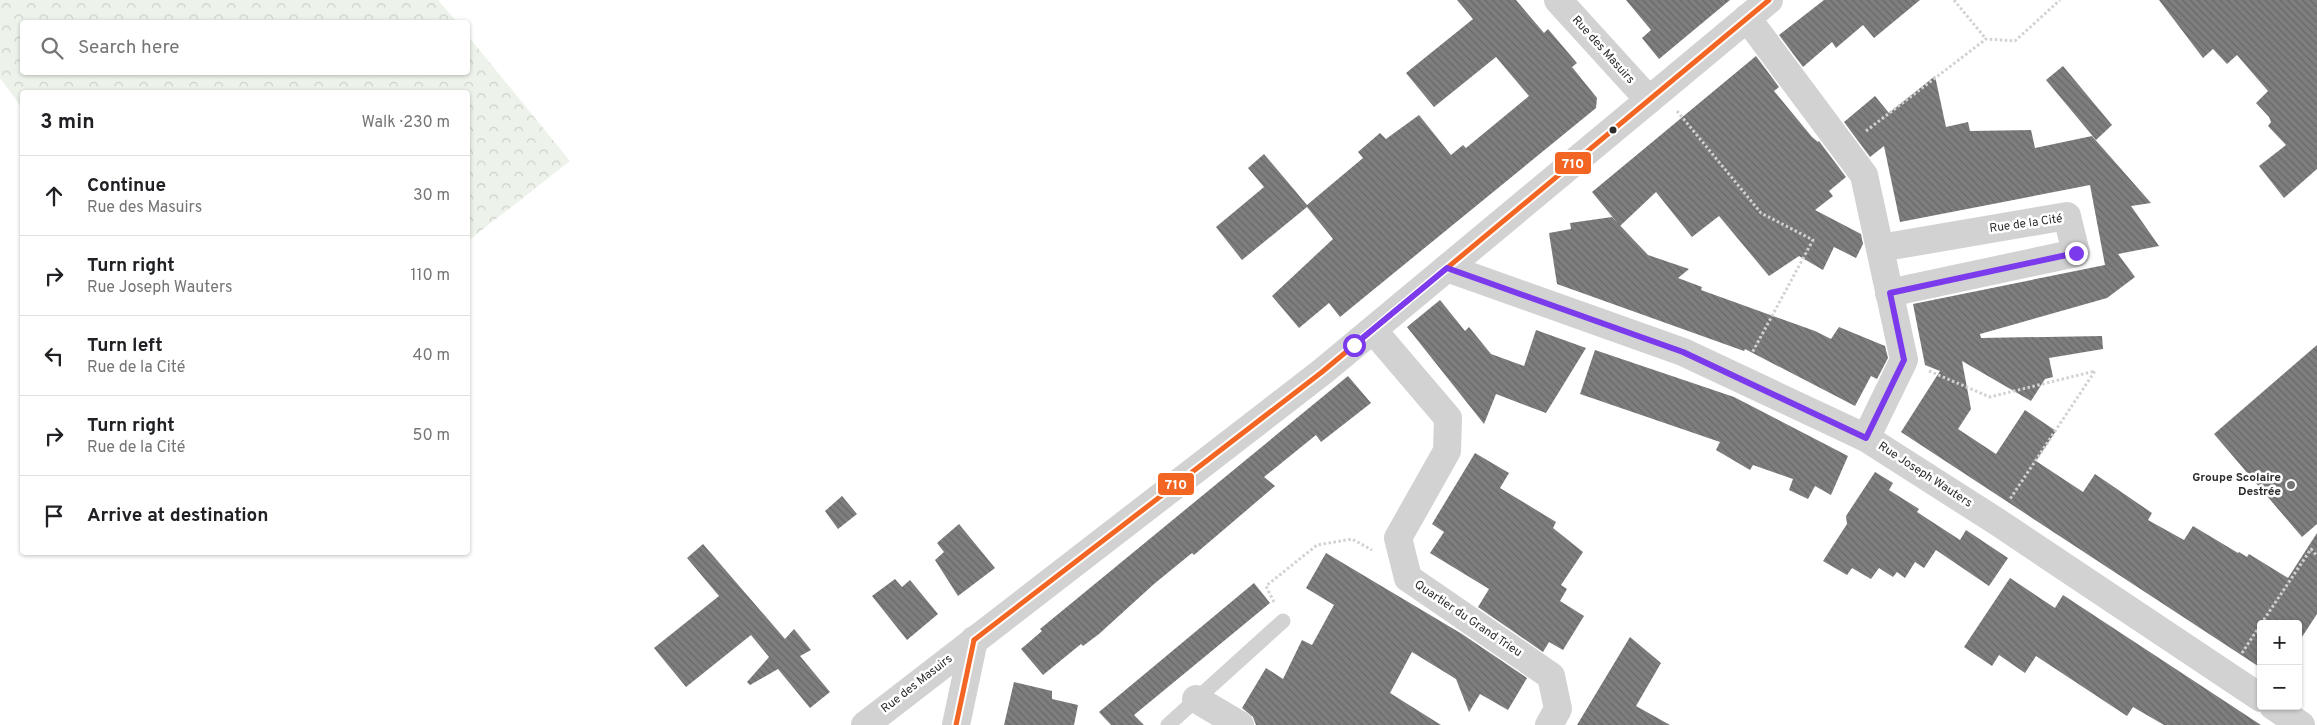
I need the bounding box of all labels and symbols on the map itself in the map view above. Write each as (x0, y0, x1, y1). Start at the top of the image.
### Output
street label: Rue des Masuirs (1568, 13, 1638, 87)
unlabelled marker (1608, 125, 1618, 135)
line badge: 710 (1554, 151, 1592, 175)
text: 710 (1562, 156, 1584, 173)
street label: Rue de la Cité (1988, 211, 2064, 237)
route end (2065, 242, 2088, 265)
route start (1343, 334, 1366, 357)
street label: Rue Joseph Wauters (1875, 439, 1975, 511)
place label: Groupe Scolaire Destrée (2192, 470, 2281, 500)
line badge: 710 (1157, 472, 1195, 496)
text: 710 (1165, 477, 1187, 494)
marker: Groupe Scolaire Destrée (2285, 479, 2297, 491)
street label: Quartier du Grand Trieu (1411, 577, 1525, 661)
street label: Rue des Masuirs (878, 651, 956, 717)

